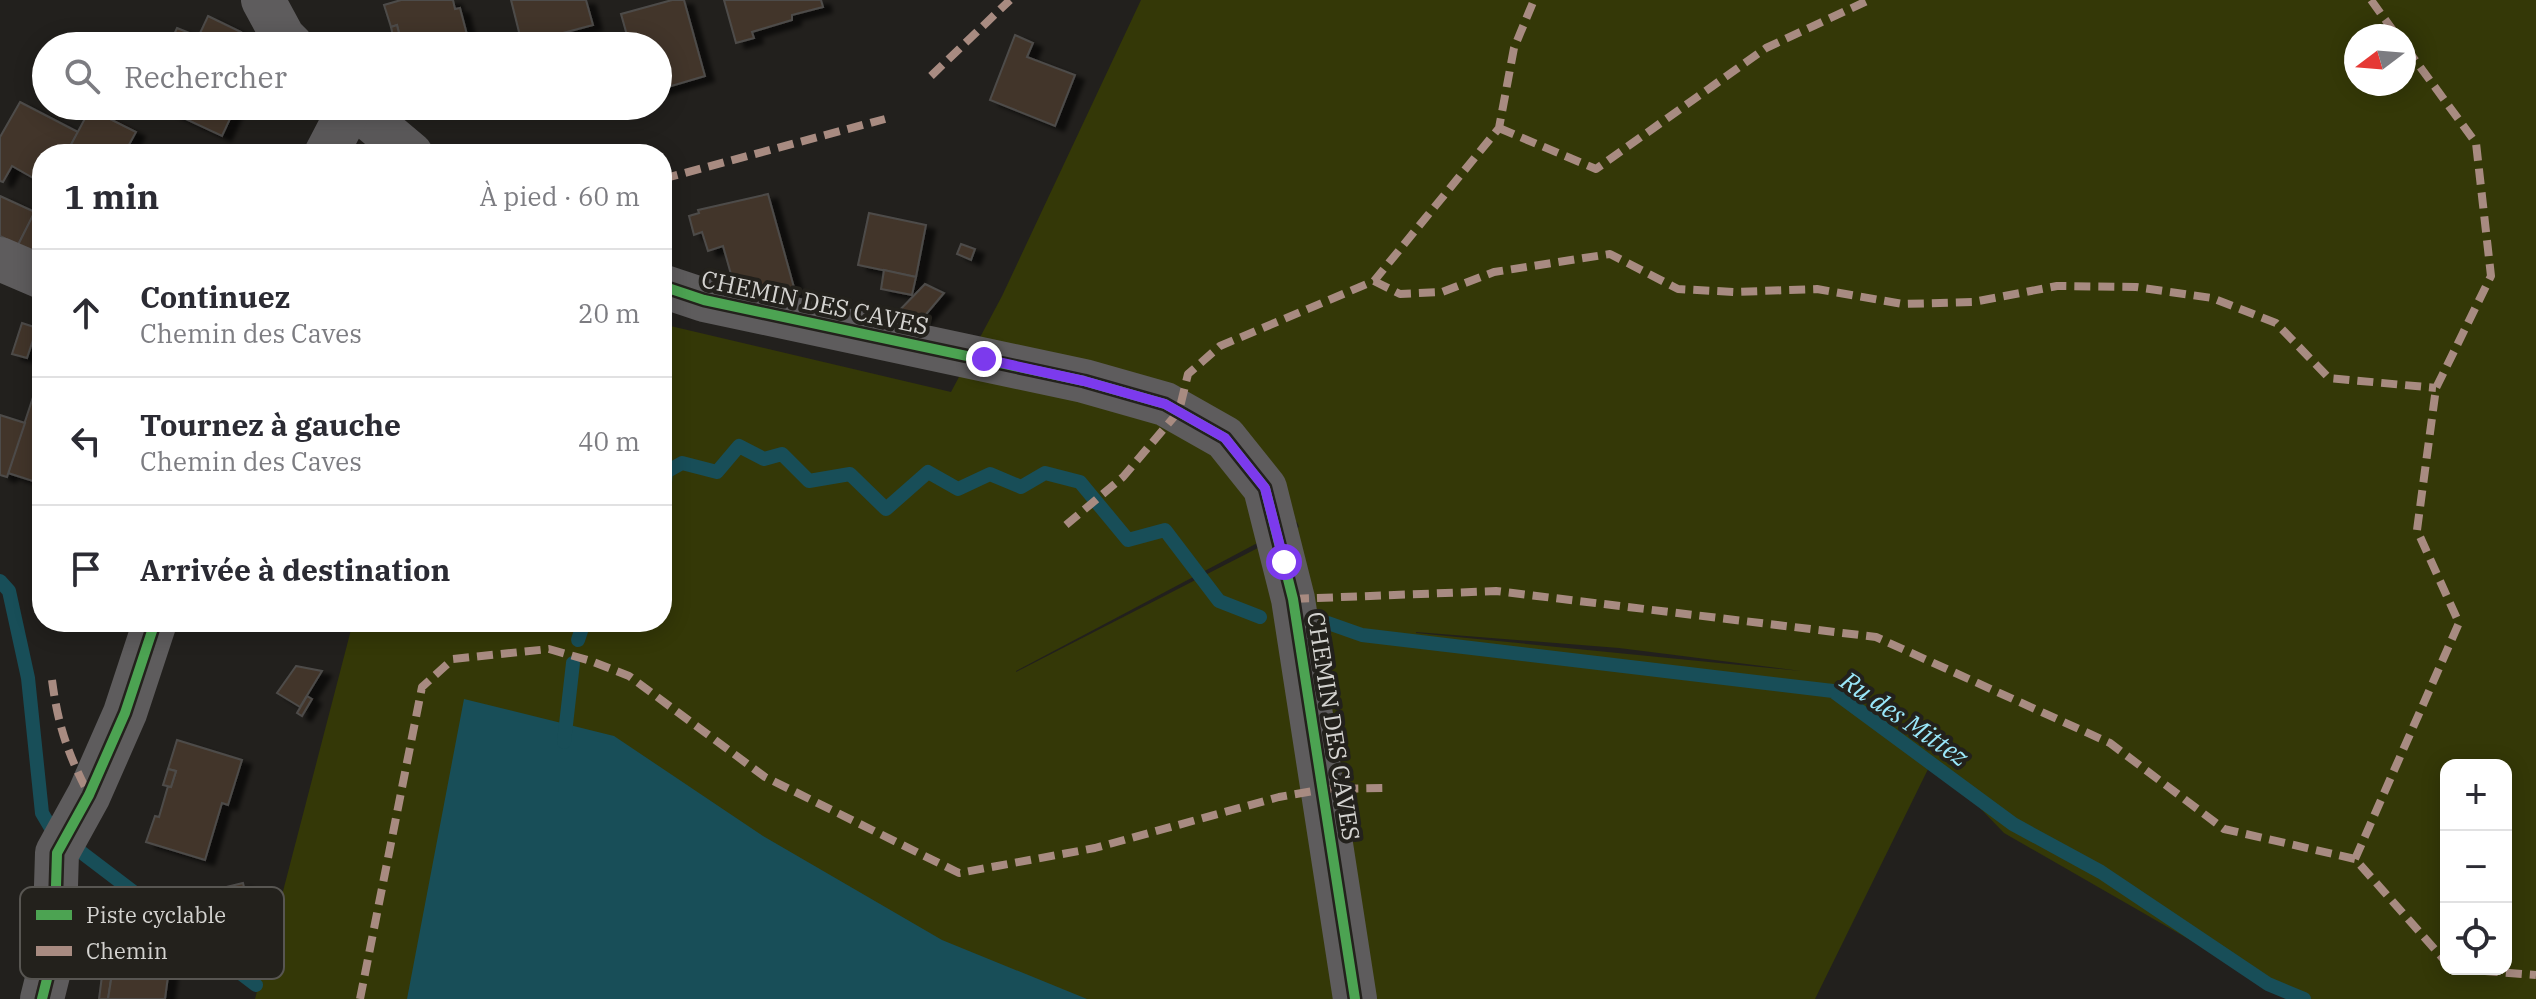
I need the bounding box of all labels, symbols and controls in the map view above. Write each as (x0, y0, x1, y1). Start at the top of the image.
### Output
north arrow (2344, 24, 2416, 96)
search box (32, 32, 672, 120)
icon: search (60, 54, 104, 98)
text: Rechercher (124, 57, 287, 96)
text: 1 min (64, 174, 159, 218)
text: À pied · 60 m (480, 179, 640, 213)
street label: CHEMIN DES CAVES (699, 262, 931, 342)
text: Continuez (140, 277, 290, 316)
icon: ahead (64, 291, 108, 335)
text: 20 m (578, 296, 640, 330)
text: Chemin des Caves (140, 316, 362, 350)
route end (966, 341, 1002, 377)
text: Tournez à gauche (140, 405, 401, 444)
icon: left (64, 419, 108, 463)
text: 40 m (578, 424, 640, 458)
text: Chemin des Caves (140, 444, 362, 478)
route start (1266, 544, 1302, 580)
icon: arrive (64, 547, 108, 591)
text: Arrivée à destination (140, 550, 450, 589)
street label: CHEMIN DES CAVES (1300, 609, 1368, 843)
water label: Ru des Mittez (1834, 662, 1976, 773)
map controls (2440, 759, 2512, 975)
button: + (2440, 759, 2512, 831)
button: − (2440, 831, 2512, 903)
legend (20, 887, 284, 979)
text: Piste cyclable (86, 900, 226, 929)
button: locate (2440, 903, 2512, 975)
text: Chemin (86, 936, 168, 965)

